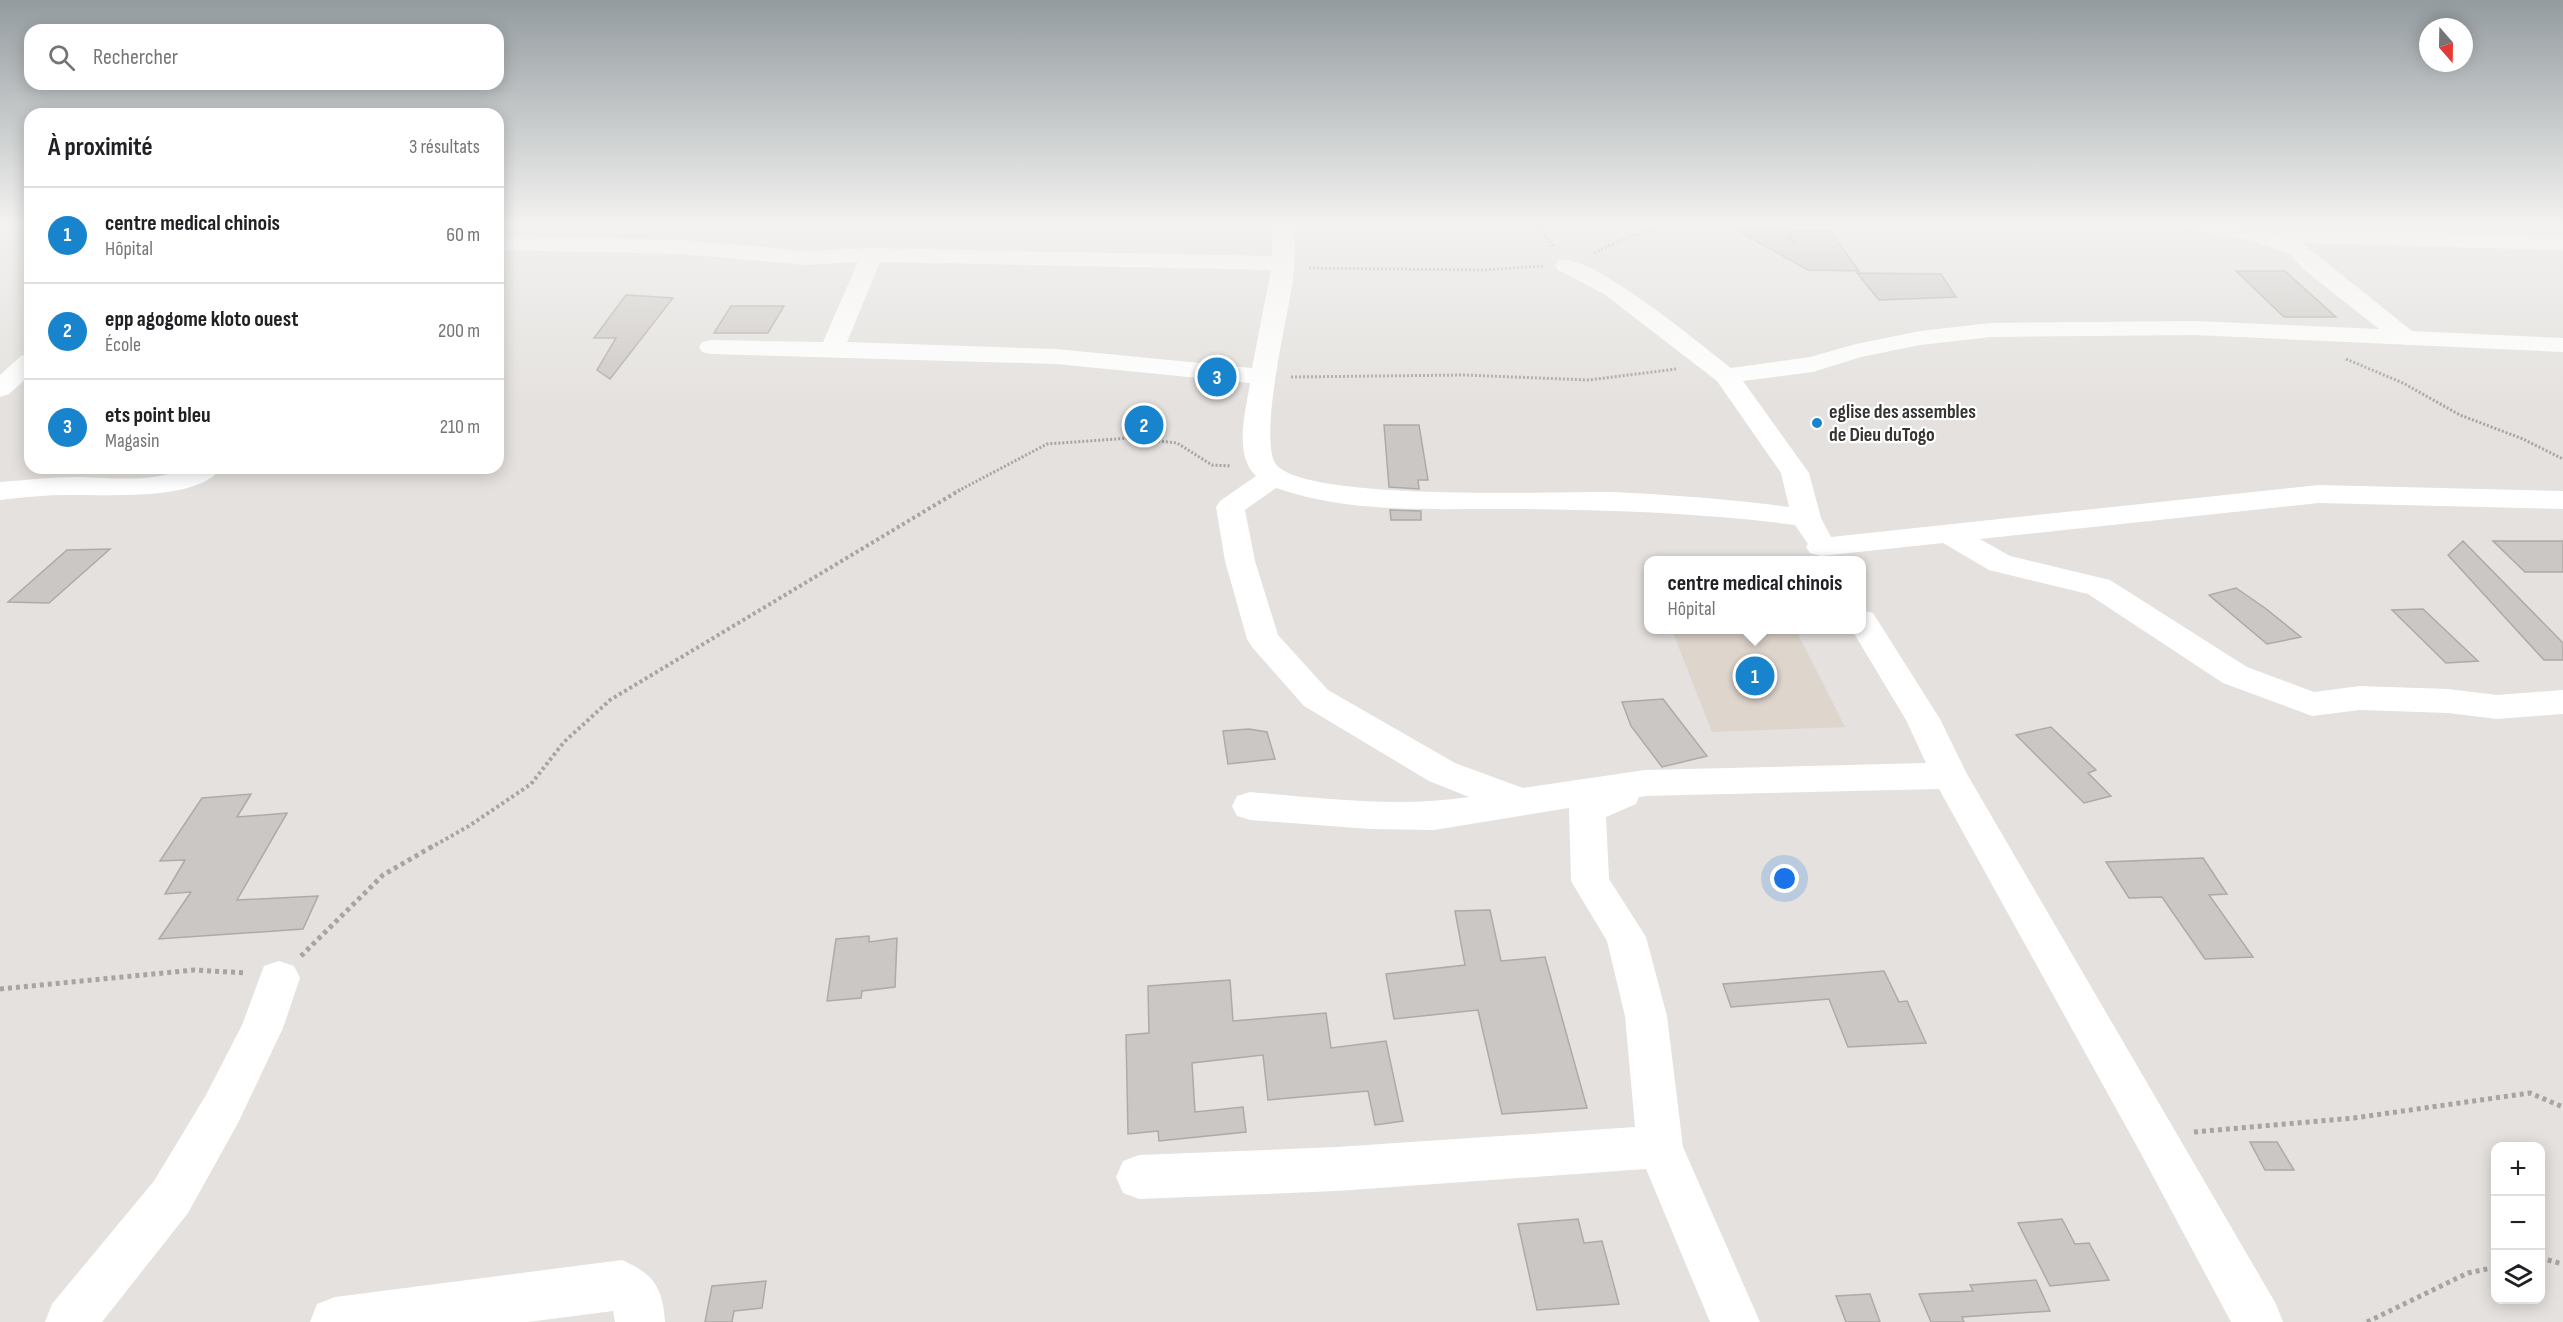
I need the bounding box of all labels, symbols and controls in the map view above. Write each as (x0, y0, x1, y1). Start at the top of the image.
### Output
north arrow (2419, 18, 2473, 72)
search box (24, 24, 504, 90)
icon: search (45, 41, 78, 74)
text: Rechercher (93, 44, 178, 71)
text: À proximité (48, 132, 153, 163)
text: 3 résultats (409, 135, 480, 159)
text: centre medical chinois (105, 210, 280, 237)
text: 1 (64, 223, 71, 247)
text: 60 m (446, 223, 480, 247)
text: Hôpital (105, 237, 153, 261)
text: epp agogome kloto ouest (105, 306, 298, 333)
text: 2 (63, 319, 72, 343)
text: 200 m (438, 319, 480, 343)
text: École (105, 333, 141, 357)
pin: 3 (1198, 354, 1236, 400)
place label: eglise des assembles de Dieu duTogo (1829, 400, 1976, 447)
text: ets point bleu (105, 402, 211, 429)
pin: 2 (1124, 402, 1164, 448)
text: 3 (63, 415, 72, 439)
text: 210 m (440, 415, 480, 439)
marker: eglise des assembles de Dieu duTogo (1810, 416, 1824, 430)
text: Magasin (105, 429, 159, 453)
popup (1644, 556, 1866, 634)
text: centre medical chinois (1667, 570, 1843, 597)
text: Hôpital (1667, 597, 1715, 621)
pin: 1 (1736, 654, 1774, 698)
your location (1770, 864, 1799, 893)
map controls (2491, 1142, 2545, 1304)
button: + (2491, 1142, 2545, 1196)
button: − (2491, 1196, 2545, 1250)
button: layers (2491, 1250, 2545, 1304)

